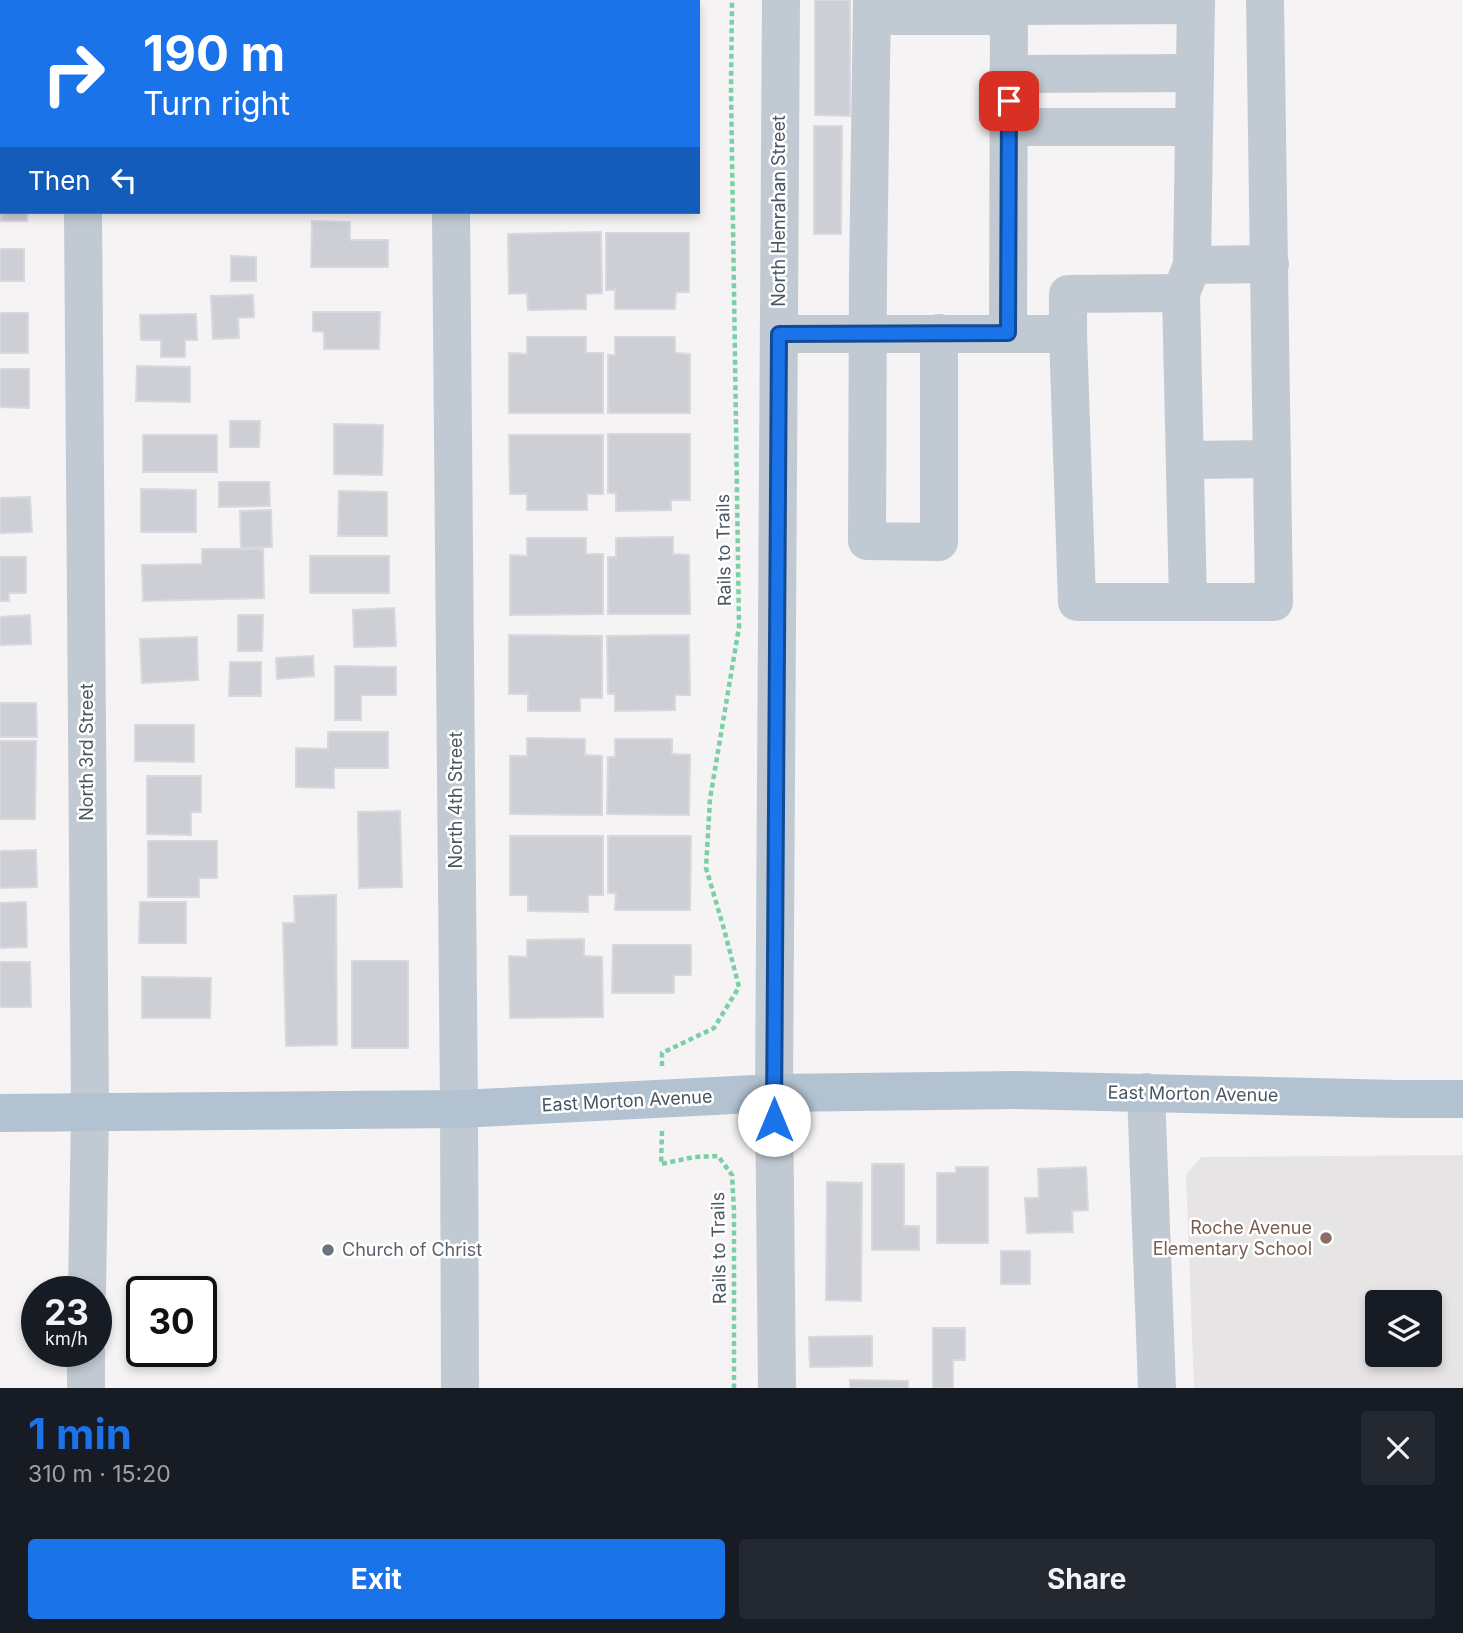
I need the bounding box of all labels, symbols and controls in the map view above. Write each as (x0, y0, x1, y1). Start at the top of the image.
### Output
text: 190 m (143, 24, 285, 83)
icon: right (28, 28, 119, 119)
pin (979, 71, 1039, 131)
icon: arrive (990, 82, 1028, 120)
text: Turn right (143, 84, 290, 123)
street label: North Henrahan Street (768, 115, 789, 307)
icon: left (105, 161, 143, 199)
text: Then (28, 165, 91, 196)
street label: Rails to Trails (712, 494, 735, 606)
street label: North 3rd Street (76, 683, 97, 821)
street label: North 4th Street (445, 731, 466, 869)
street label: East Morton Avenue (1107, 1082, 1279, 1105)
position arrow (737, 1083, 811, 1157)
street label: East Morton Avenue (541, 1086, 713, 1115)
street label: Rails to Trails (707, 1192, 730, 1304)
place label: Roche Avenue Elementary School (1153, 1217, 1312, 1259)
marker: Roche Avenue Elementary School (1318, 1230, 1334, 1246)
place label: Church of Christ (342, 1239, 482, 1260)
marker: Church of Christ (320, 1242, 336, 1258)
speed limit sign: 30 (126, 1276, 217, 1367)
map controls (1365, 1290, 1442, 1367)
button: layers (1365, 1290, 1442, 1367)
text: 23 (44, 1291, 89, 1333)
text: km/h (45, 1328, 88, 1349)
text: 1 min (28, 1408, 132, 1459)
button: close (1361, 1411, 1435, 1485)
text: 310 m · 15:20 (28, 1460, 171, 1488)
button: Exit (28, 1539, 725, 1619)
button: Share (739, 1539, 1435, 1619)

